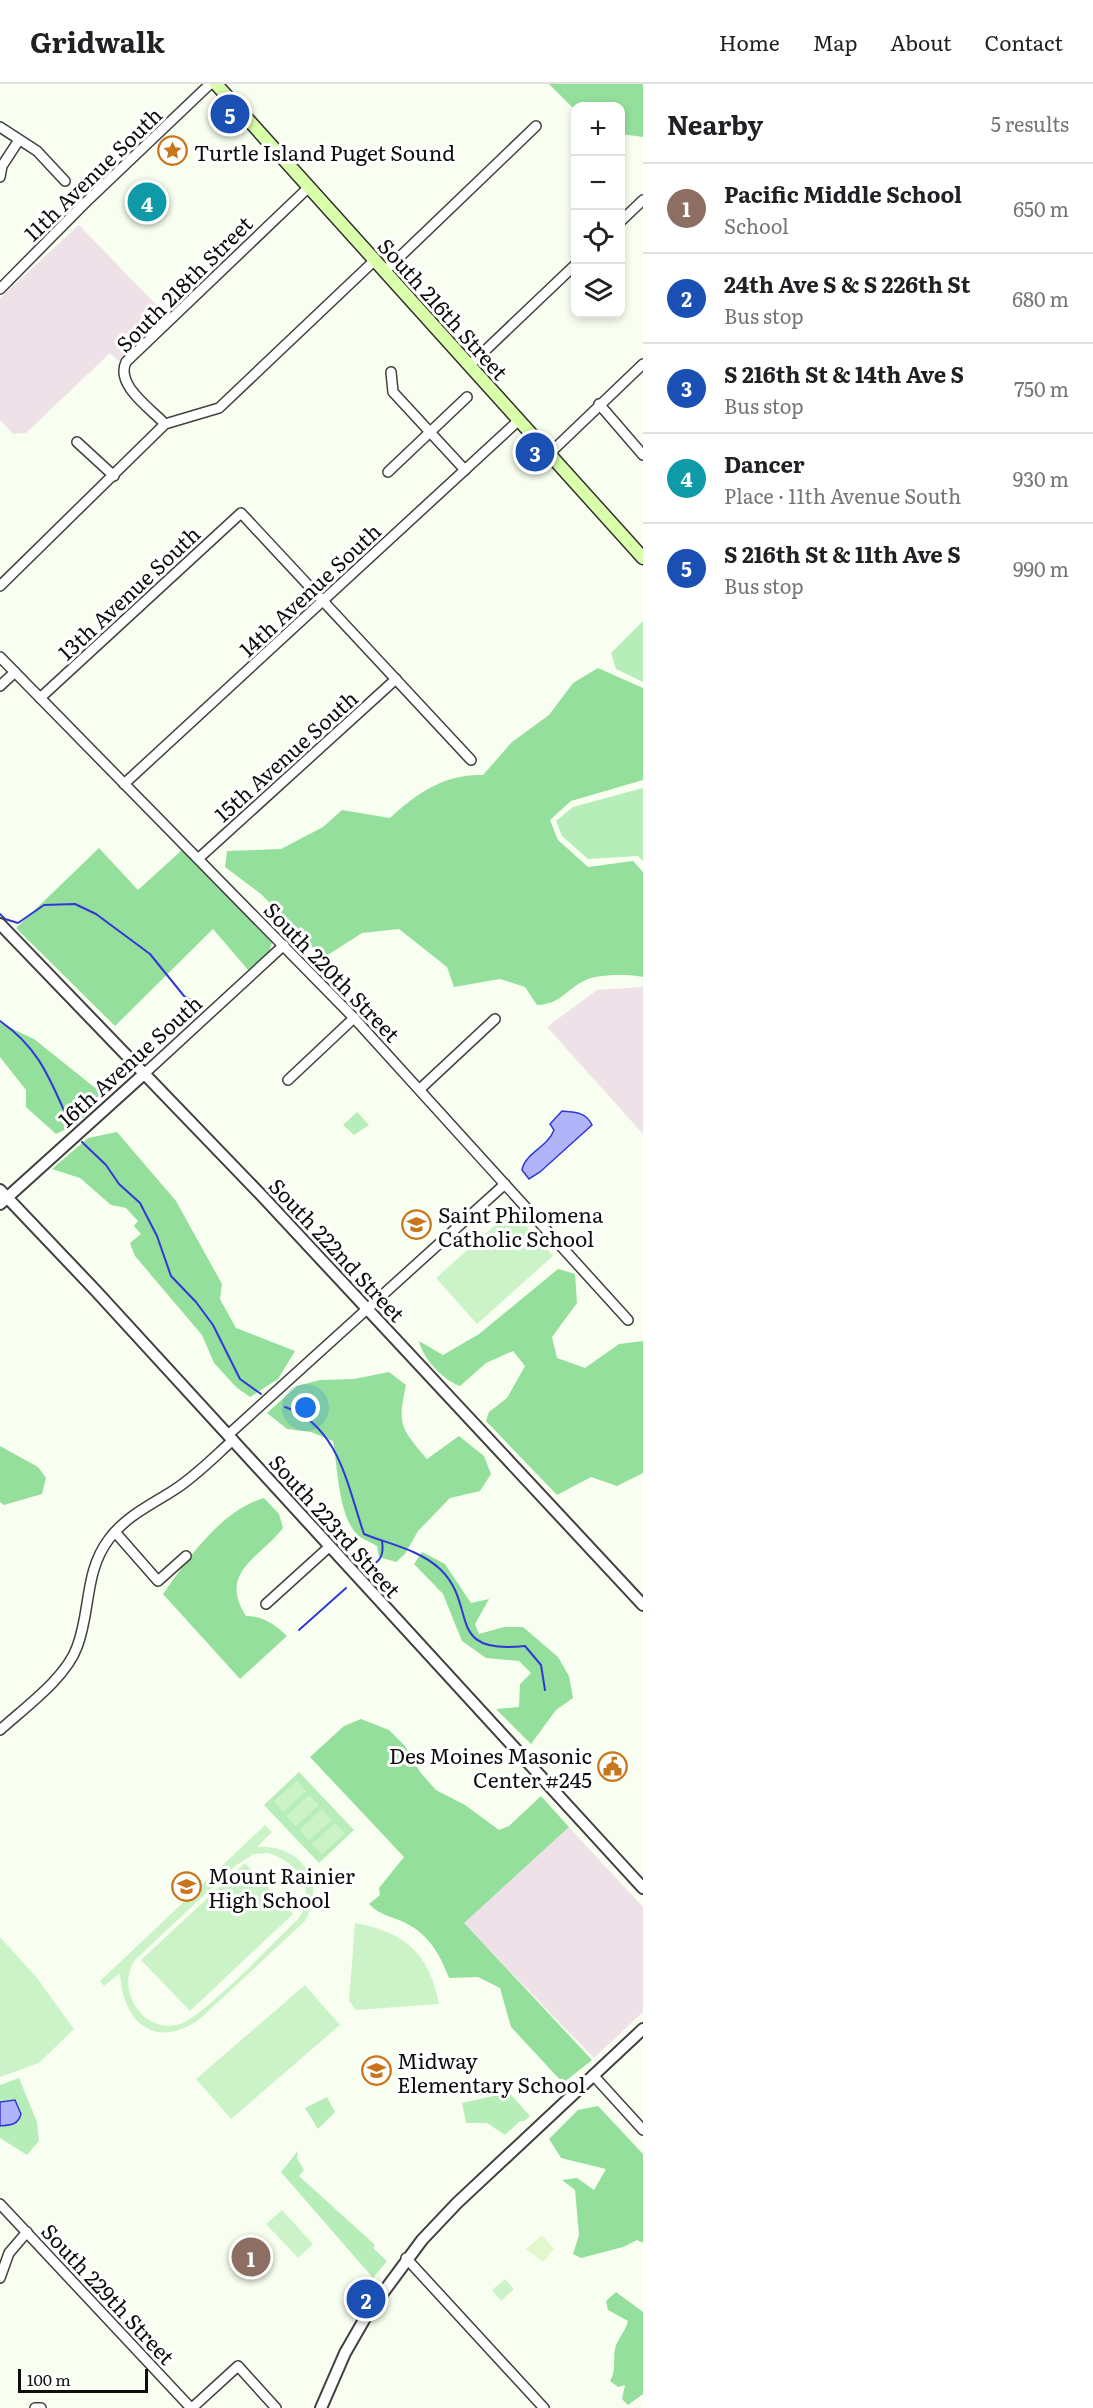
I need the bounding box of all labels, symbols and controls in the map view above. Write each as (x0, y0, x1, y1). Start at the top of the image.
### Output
text: Gridwalk (30, 20, 165, 62)
text: Home (719, 26, 780, 57)
text: Map (813, 26, 857, 57)
text: About (890, 26, 952, 57)
text: Contact (985, 26, 1063, 57)
pin: 5 (210, 92, 250, 136)
street label: 11th Avenue South (16, 99, 168, 247)
map controls (571, 102, 625, 318)
button: + (571, 102, 625, 156)
text: Nearby (667, 104, 763, 143)
text: 5 results (991, 108, 1069, 138)
place icon: Turtle Island Puget Sound (157, 135, 189, 167)
place label: Turtle Island Puget Sound (194, 136, 455, 167)
button: − (571, 156, 625, 210)
text: Pacific Middle School (724, 177, 962, 210)
pin: 4 (128, 180, 166, 224)
text: 1 (682, 193, 691, 223)
text: 650 m (1013, 193, 1069, 223)
street label: South 218th Street (108, 208, 258, 358)
button: locate (571, 210, 625, 264)
text: School (724, 210, 789, 240)
street label: South 216th Street (372, 230, 516, 386)
button: layers (571, 264, 625, 318)
text: 24th Ave S & S 226th St (724, 267, 970, 300)
text: 2 (681, 283, 692, 313)
text: 680 m (1012, 283, 1069, 313)
text: Bus stop (724, 300, 804, 330)
text: S 216th St & 14th Ave S (724, 357, 964, 390)
text: 3 (681, 373, 692, 403)
text: 750 m (1014, 373, 1069, 403)
text: Bus stop (724, 390, 804, 420)
pin: 3 (516, 430, 554, 475)
text: Dancer (724, 447, 805, 480)
text: 4 (680, 463, 693, 493)
text: 930 m (1013, 463, 1069, 493)
text: Place · 11th Avenue South (724, 480, 961, 510)
street label: 14th Avenue South (231, 515, 387, 663)
street label: 13th Avenue South (50, 518, 206, 666)
text: S 216th St & 11th Ave S (724, 537, 961, 570)
text: 5 (681, 553, 692, 583)
text: 990 m (1013, 553, 1069, 583)
text: Bus stop (724, 570, 804, 600)
street label: 15th Avenue South (206, 682, 364, 828)
street label: South 220th Street (258, 894, 408, 1048)
street label: 16th Avenue South (50, 987, 208, 1133)
street label: South 222nd Street (263, 1170, 413, 1328)
place label: Saint Philomena Catholic School (438, 1198, 604, 1253)
school or university icon: Saint Philomena Catholic School (401, 1209, 433, 1241)
your location (291, 1393, 320, 1422)
street label: South 223rd Street (263, 1446, 409, 1604)
place label: Des Moines Masonic Center #245 (389, 1739, 592, 1794)
public building icon: Des Moines Masonic Center #245 (597, 1750, 629, 1782)
place label: Mount Rainier High School (208, 1859, 355, 1914)
school or university icon: Mount Rainier High School (171, 1870, 203, 1902)
place label: Midway Elementary School (397, 2044, 586, 2099)
school or university icon: Midway Elementary School (360, 2055, 392, 2087)
street label: South 229th Street (35, 2216, 183, 2371)
pin: 1 (232, 2234, 270, 2280)
pin: 2 (346, 2276, 386, 2322)
scale bar (18, 2366, 148, 2394)
text: 100 m (27, 2367, 71, 2391)

